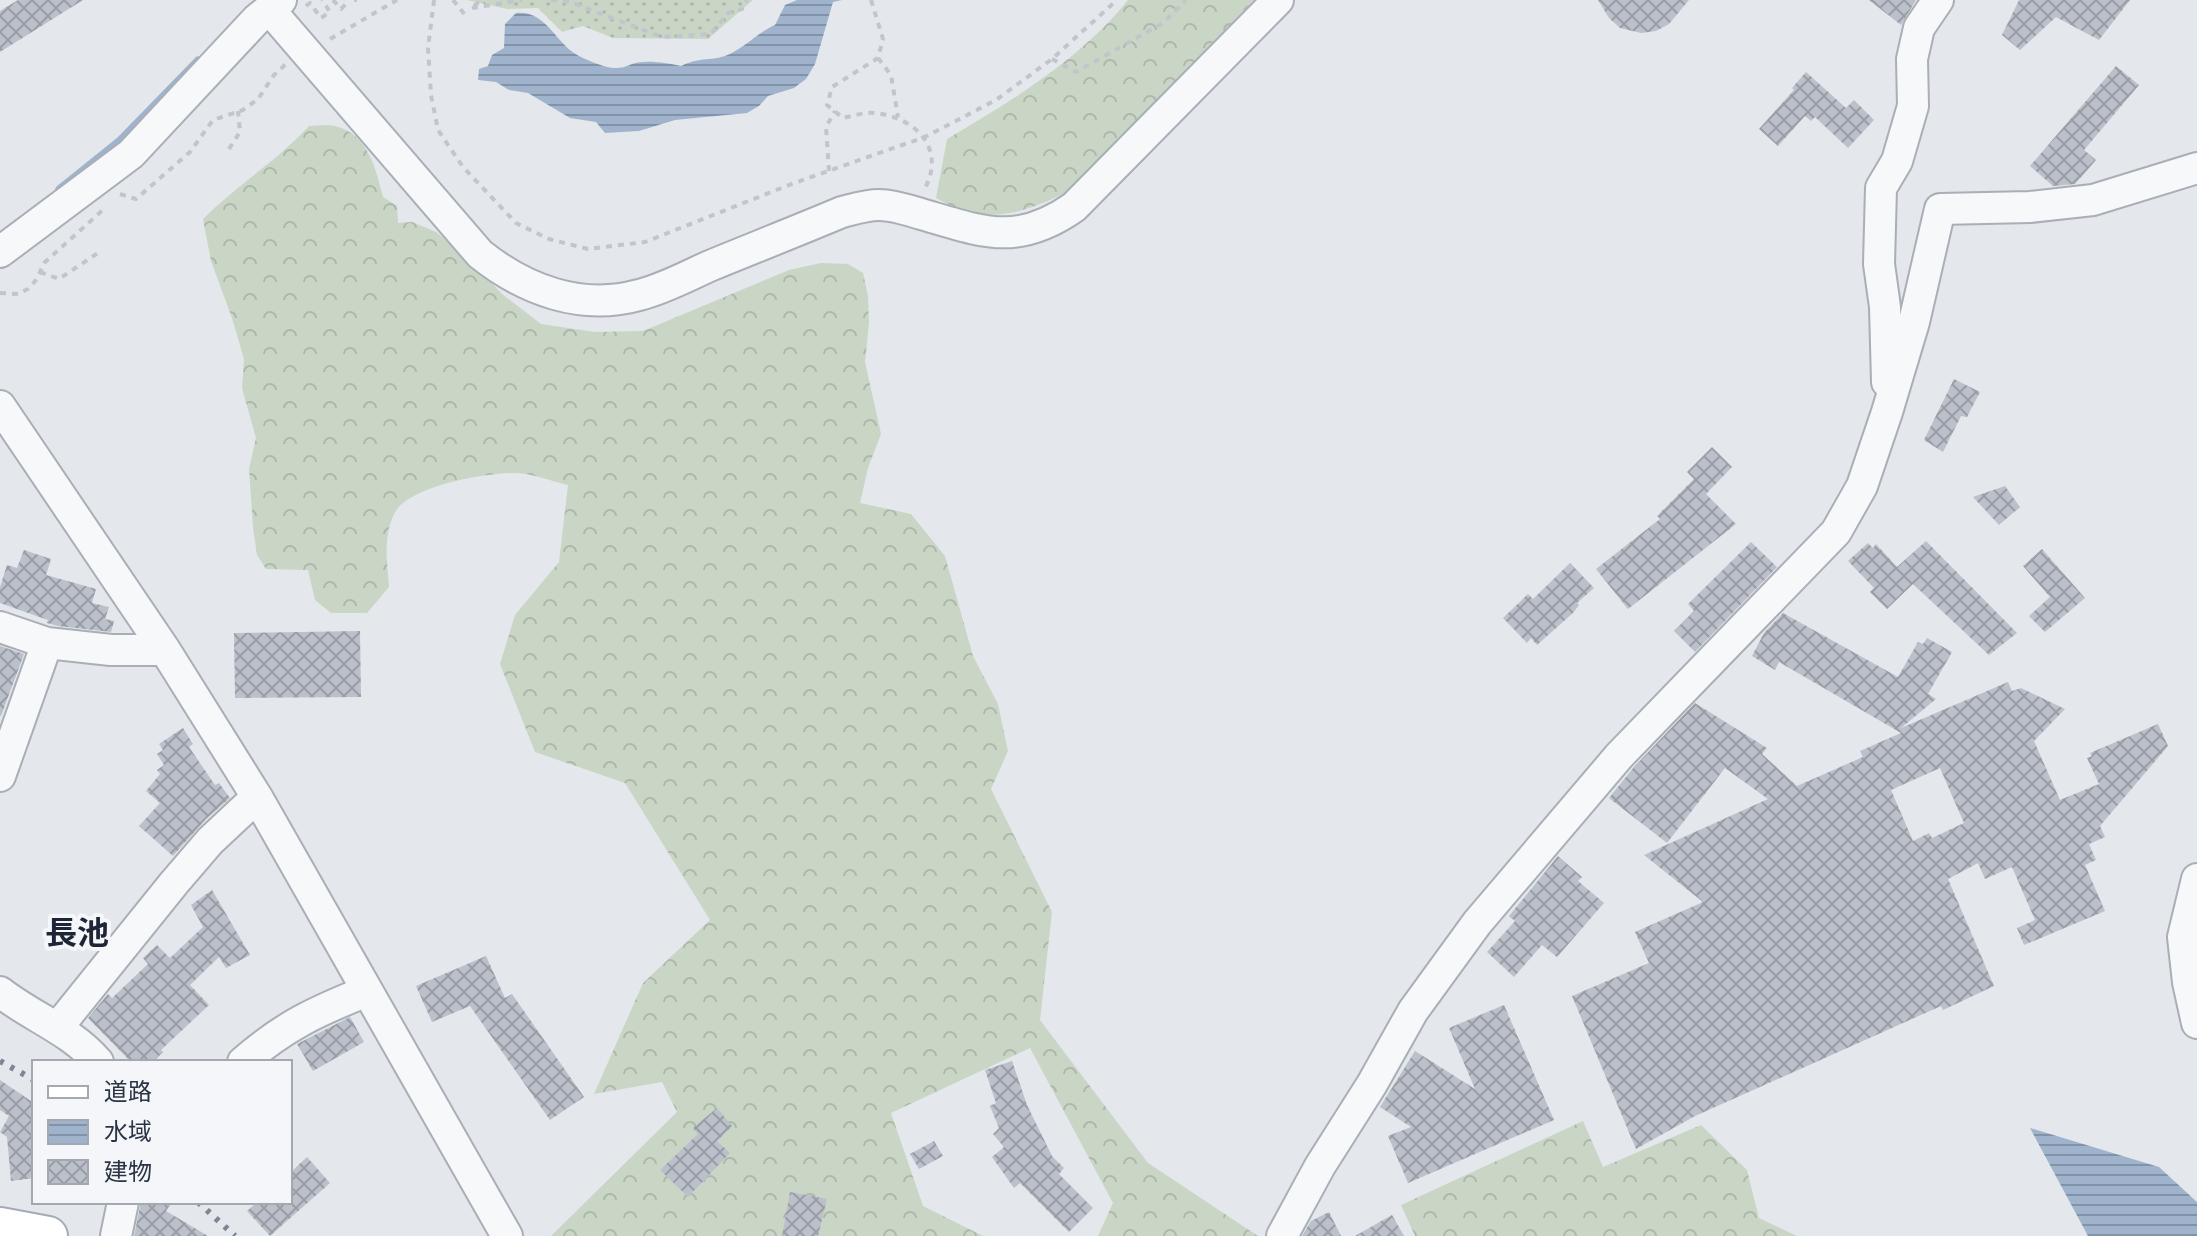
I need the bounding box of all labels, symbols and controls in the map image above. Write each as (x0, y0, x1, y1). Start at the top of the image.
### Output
district label: 長池 (45, 912, 109, 954)
legend (32, 1060, 292, 1204)
text: 道路 (104, 1076, 152, 1107)
text: 水域 (104, 1116, 152, 1147)
text: 建物 (104, 1156, 152, 1187)

